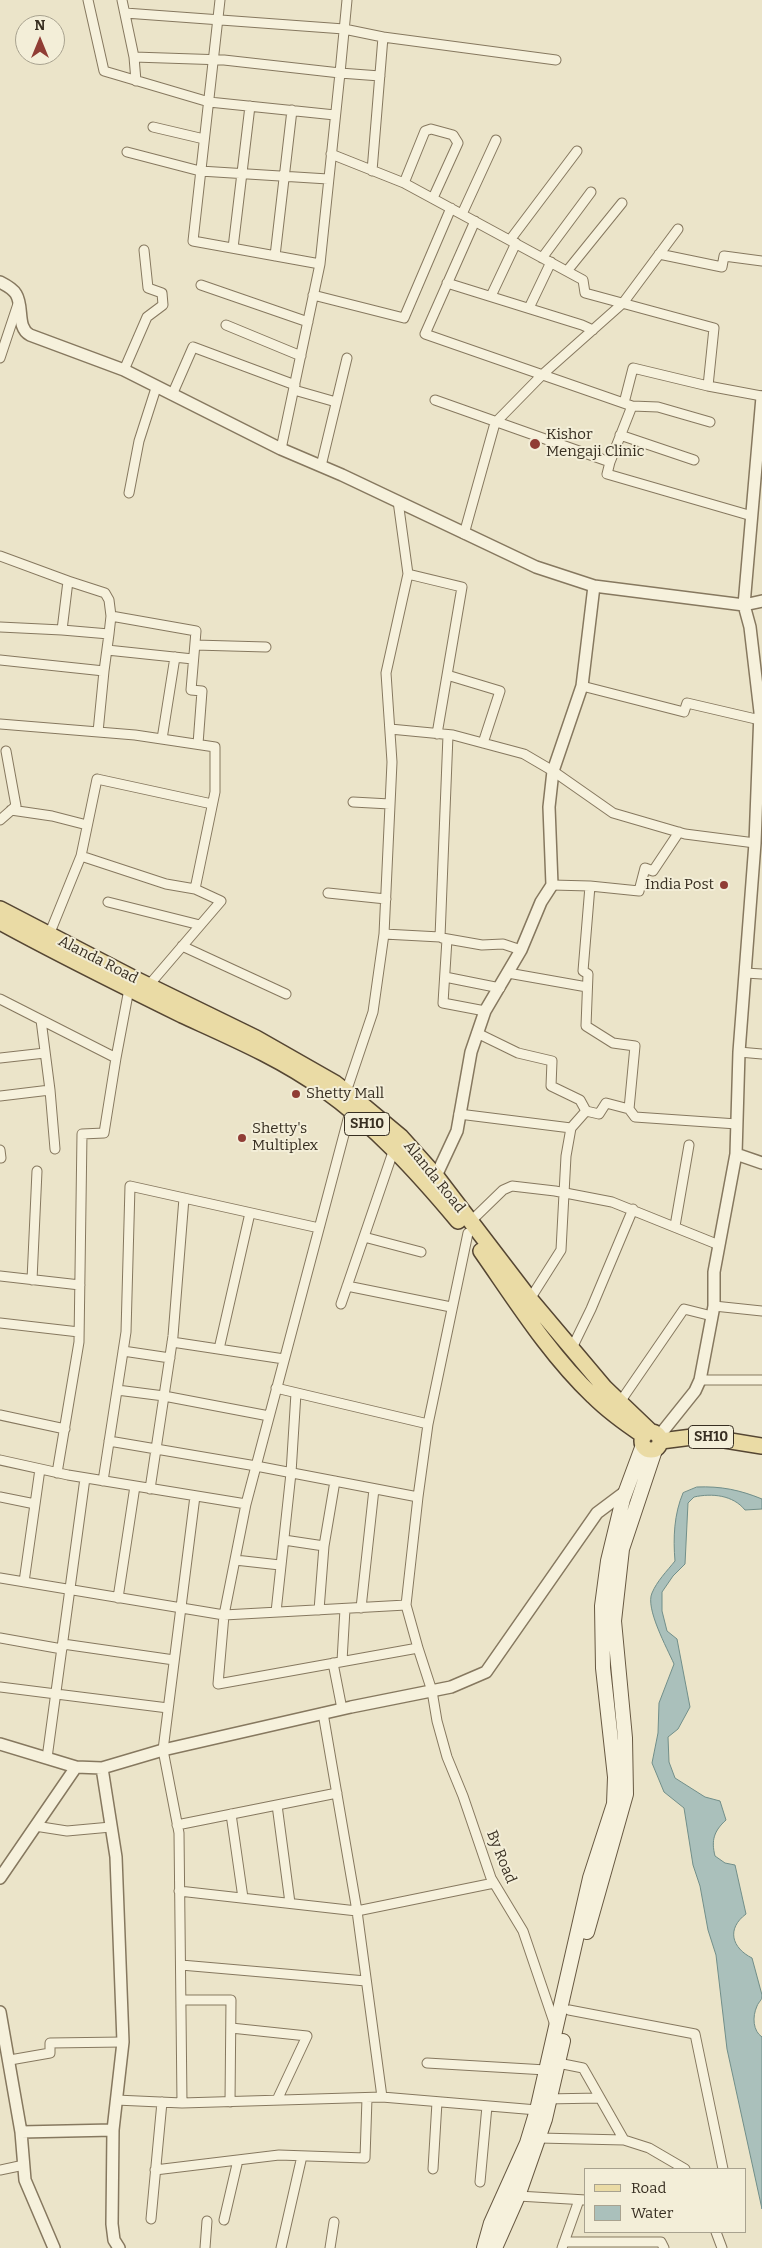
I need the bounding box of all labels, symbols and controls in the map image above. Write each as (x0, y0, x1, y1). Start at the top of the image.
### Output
north arrow (15, 15, 65, 65)
text: N (35, 17, 45, 34)
place label: Kishor Mengaji Clinic (546, 426, 644, 461)
marker: Kishor Mengaji Clinic (528, 437, 542, 451)
place label: India Post (645, 876, 714, 894)
marker: India Post (718, 879, 730, 891)
street label: Alanda Road (55, 932, 141, 988)
place label: Shetty Mall (306, 1085, 384, 1103)
marker: Shetty Mall (290, 1088, 302, 1100)
road number: SH10 (344, 1112, 390, 1136)
place label: Shetty's Multiplex (252, 1120, 318, 1155)
marker: Shetty's Multiplex (236, 1132, 248, 1144)
street label: Alanda Road (399, 1137, 469, 1217)
road number: SH10 (688, 1425, 734, 1448)
street label: By Road (482, 1828, 520, 1886)
legend (584, 2168, 747, 2233)
text: Road (631, 2179, 666, 2197)
text: Water (631, 2204, 673, 2222)

